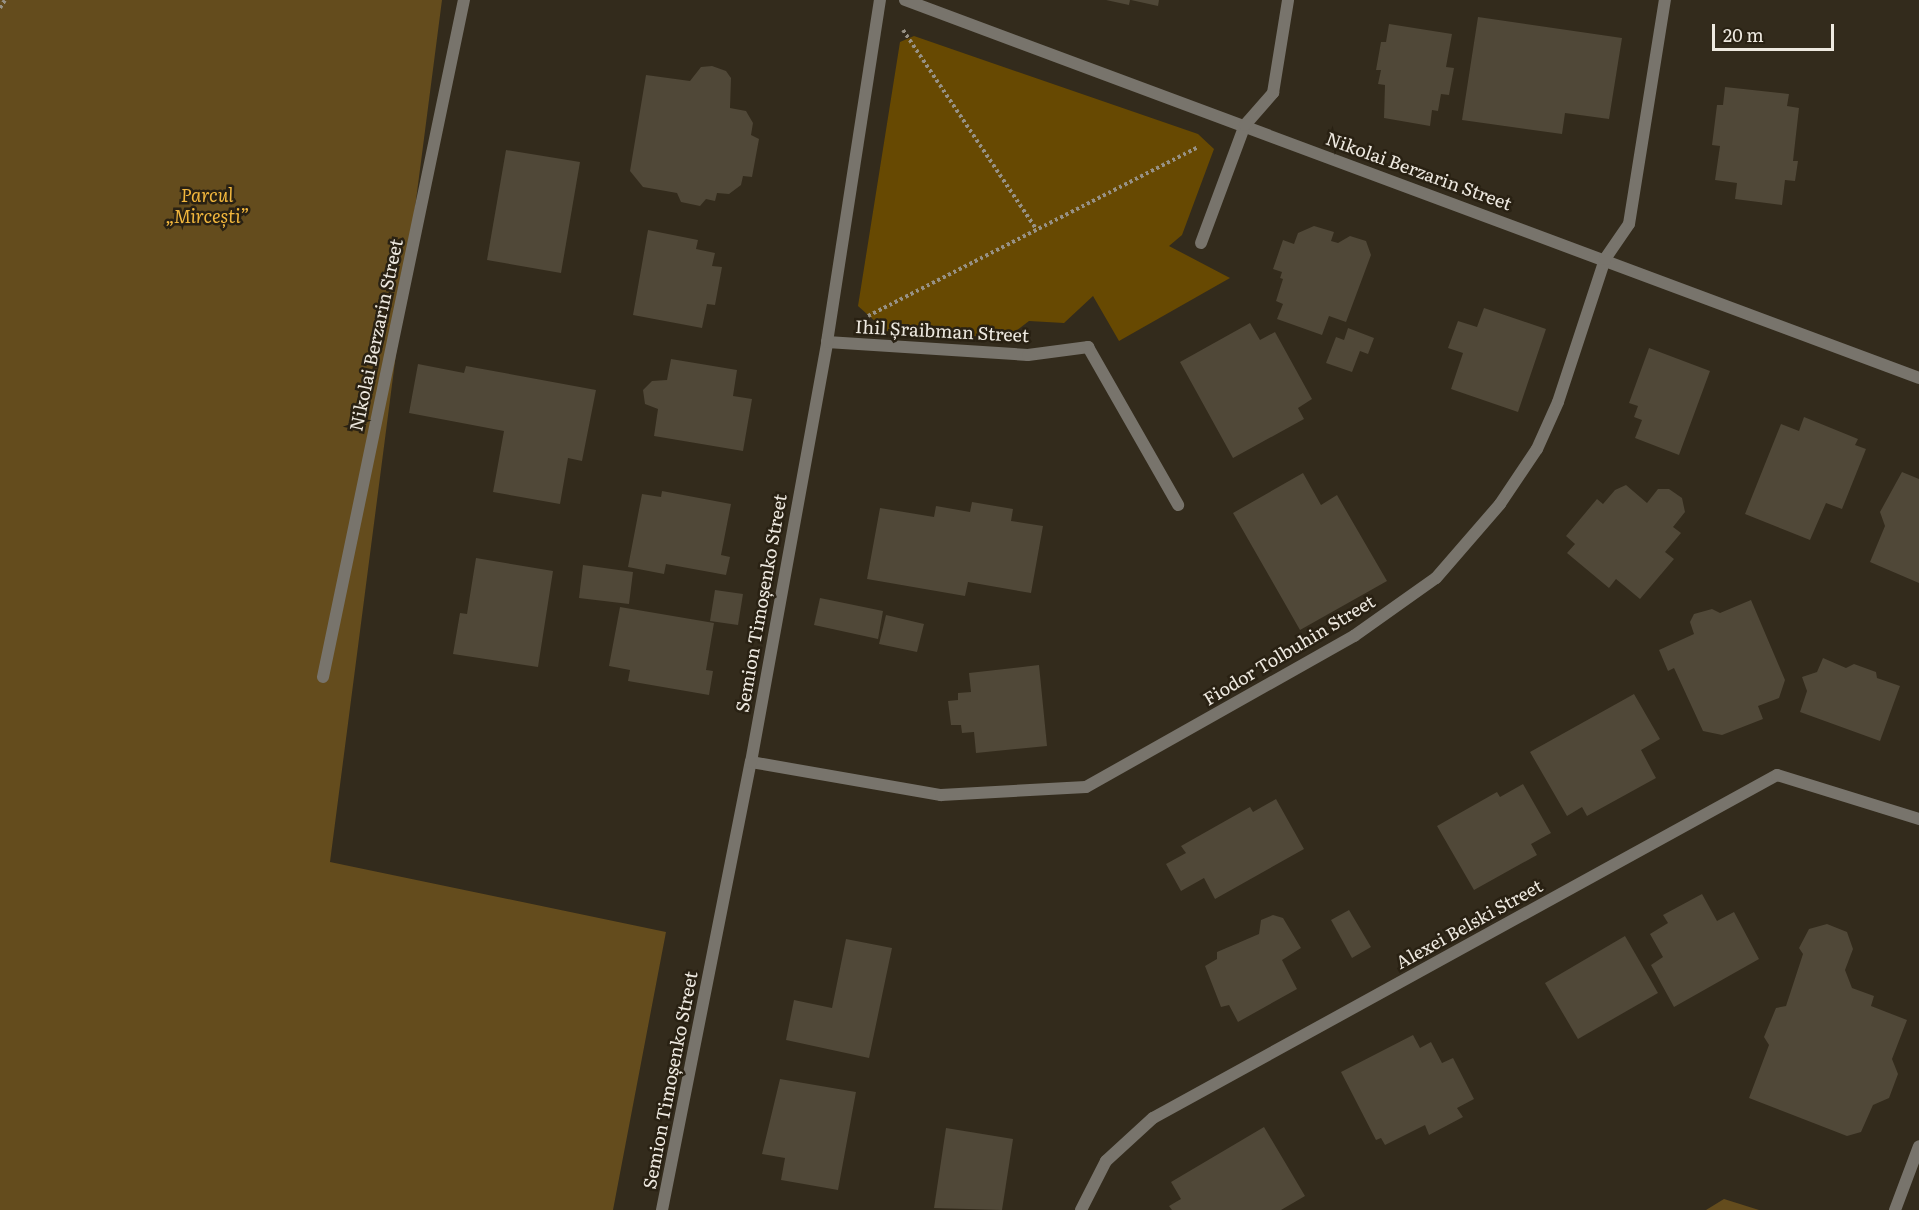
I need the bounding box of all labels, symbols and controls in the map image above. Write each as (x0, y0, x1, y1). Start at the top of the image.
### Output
scale bar (1715, 12, 1836, 50)
text: 20 m (1723, 21, 1764, 48)
street label: Nikolai Berzarin Street (1323, 127, 1515, 215)
park label: Parcul „Mircești” (165, 185, 249, 228)
street label: Nikolai Berzarin Street (345, 237, 407, 433)
street label: Ihil Șraibman Street (854, 316, 1030, 346)
street label: Semion Timoșenko Street (731, 492, 791, 714)
street label: Fiodor Tolbuhin Street (1199, 590, 1379, 710)
street label: Alexei Belski Street (1392, 875, 1546, 973)
street label: Semion Timoșenko Street (638, 969, 702, 1191)

